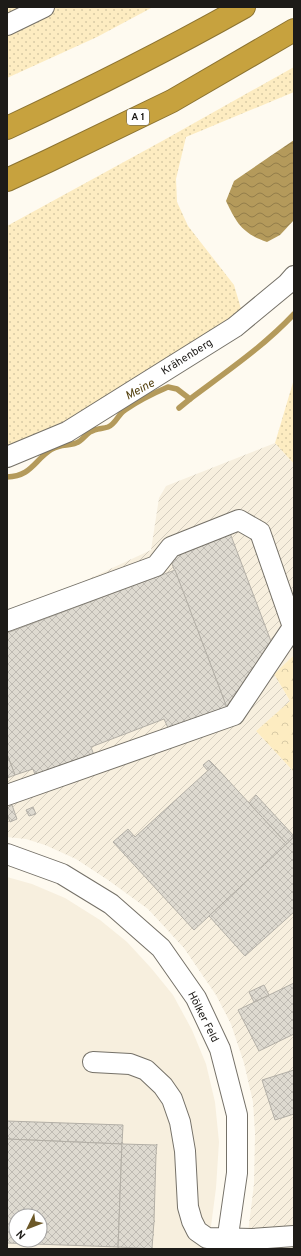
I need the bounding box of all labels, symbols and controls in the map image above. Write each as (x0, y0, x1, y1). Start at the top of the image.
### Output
road number: A 1 (127, 109, 149, 125)
street label: Krähenberg (159, 336, 215, 378)
water label: Meine (122, 375, 158, 404)
street label: Hölker Feld (184, 989, 222, 1045)
north arrow (8, 1208, 48, 1248)
text: N (14, 1226, 29, 1242)

